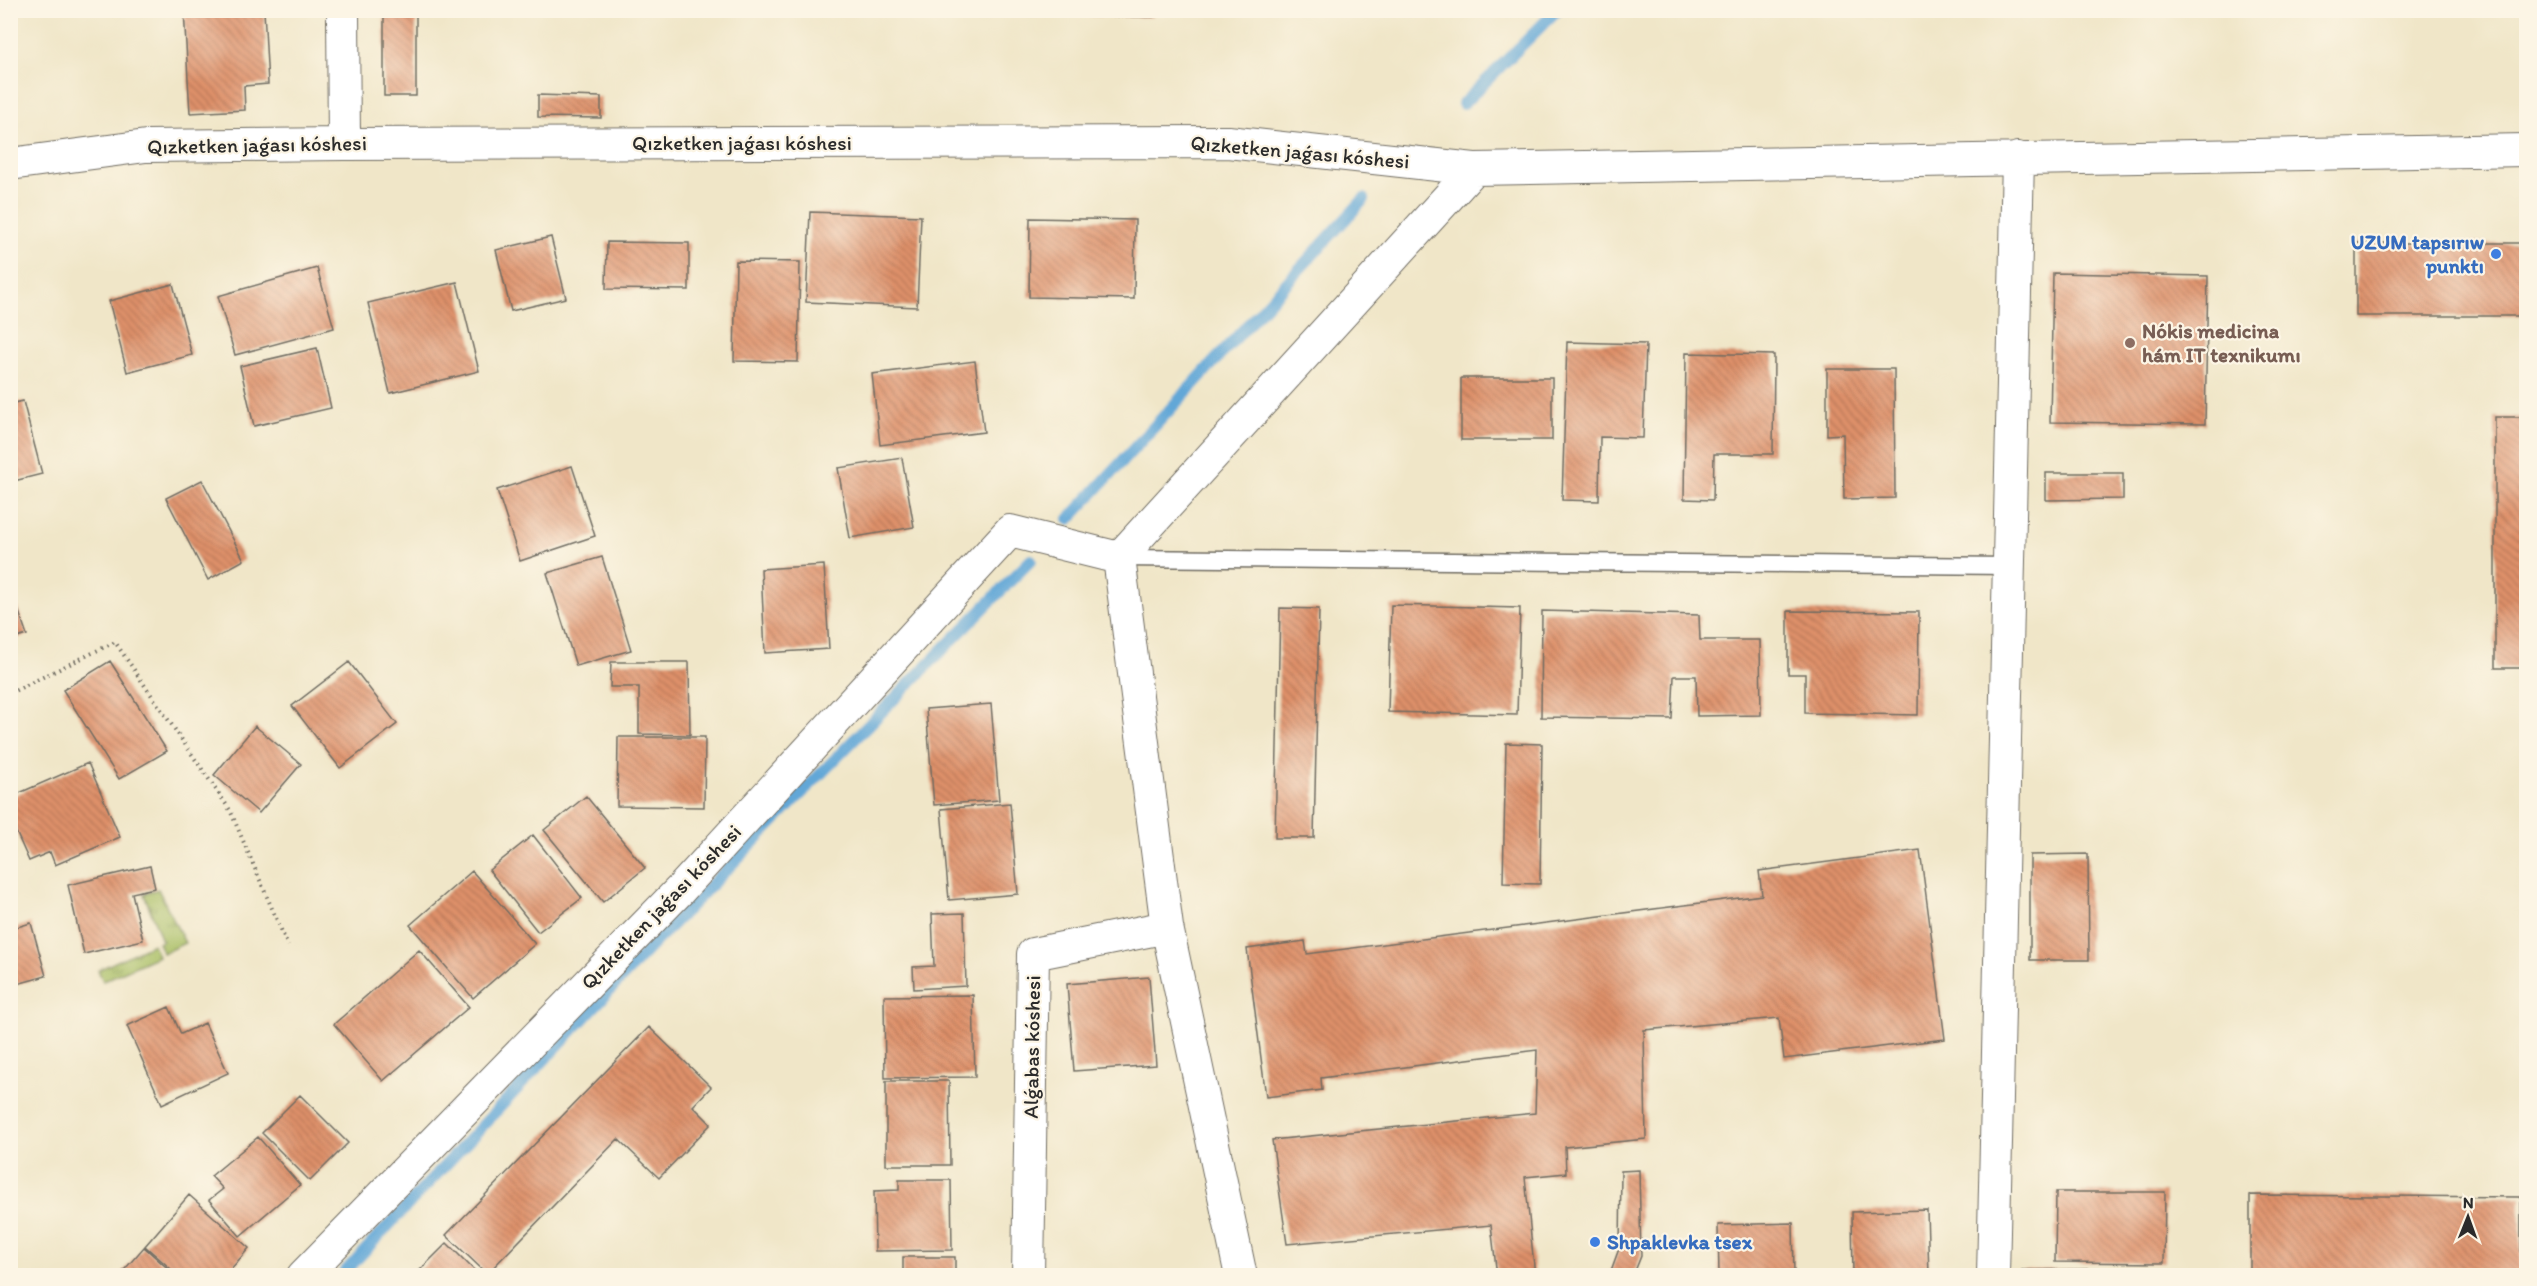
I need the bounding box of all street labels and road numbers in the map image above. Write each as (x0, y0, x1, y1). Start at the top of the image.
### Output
street label: Qızketken jaǵası kóshesi (1189, 129, 1411, 174)
street label: Qızketken jaǵası kóshesi (147, 130, 367, 159)
street label: Qızketken jaǵası kóshesi (632, 130, 852, 155)
street label: Qızketken jaǵası kóshesi (575, 819, 746, 994)
street label: Alǵabas kóshesi (1018, 975, 1045, 1119)

